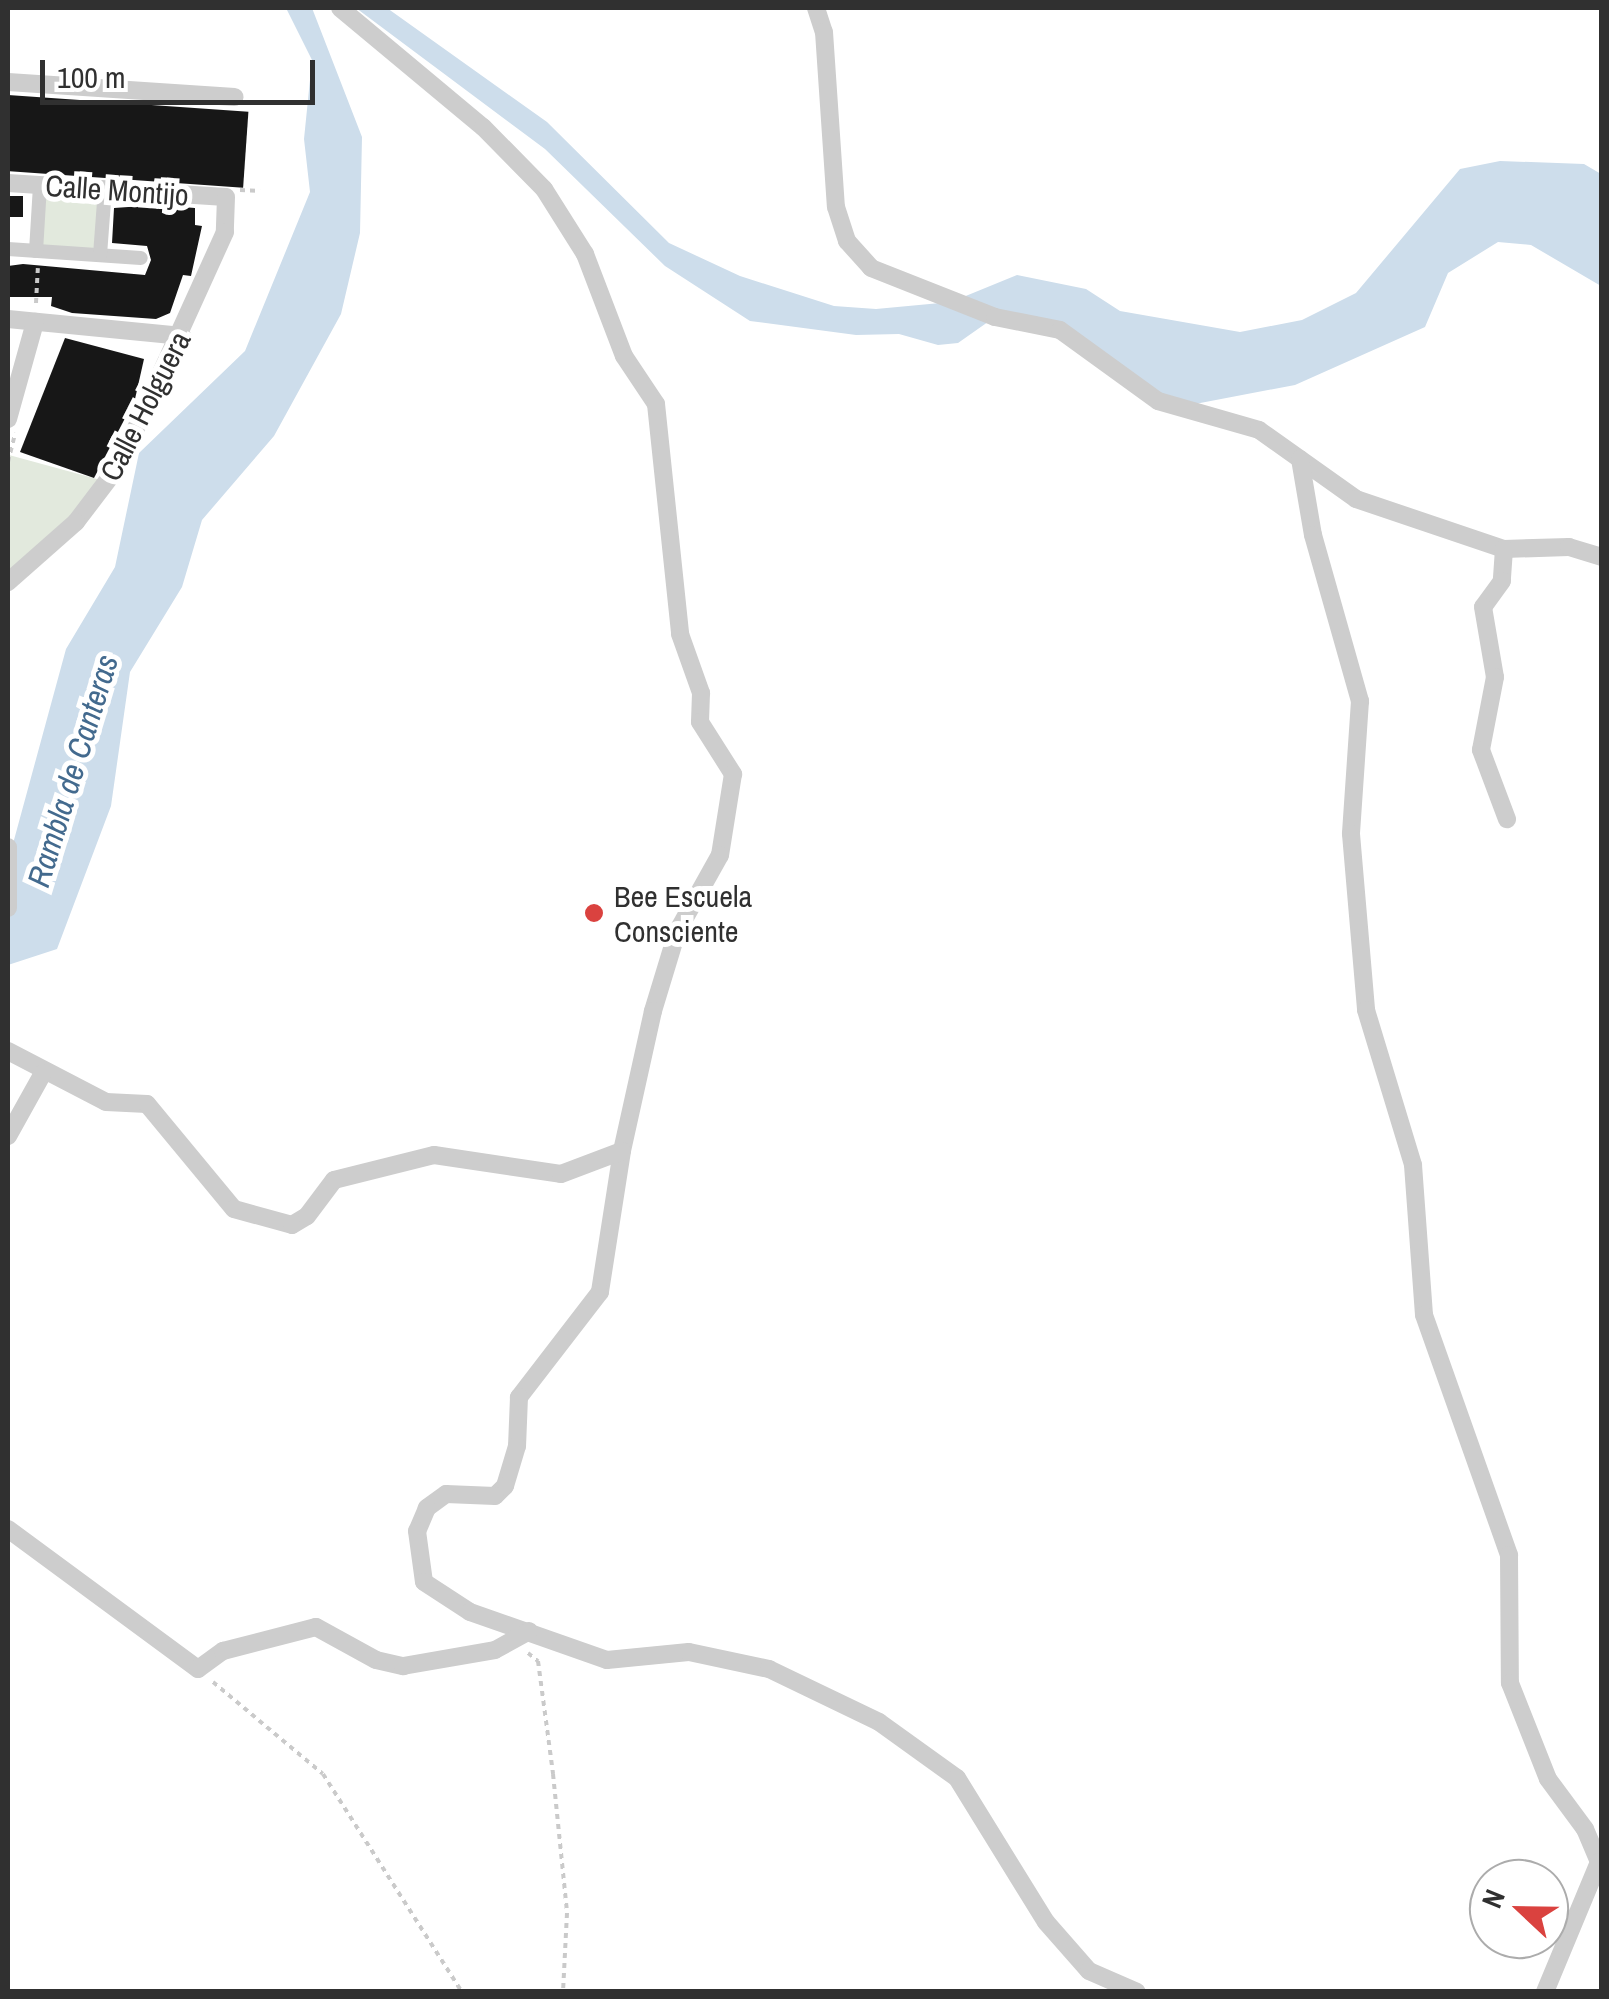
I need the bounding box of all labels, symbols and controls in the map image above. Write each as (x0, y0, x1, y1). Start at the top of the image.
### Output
scale bar (45, 40, 320, 102)
text: 100 m (57, 57, 125, 97)
street label: Calle Montijo (44, 167, 190, 213)
street label: Calle Holguera (92, 325, 198, 487)
water label: Rambla de Canteras (19, 650, 127, 892)
place label: Bee Escuela Consciente (614, 878, 752, 948)
marker: Bee Escuela Consciente (583, 902, 605, 924)
north arrow (1469, 1859, 1569, 1959)
text: N (1472, 1884, 1514, 1913)

